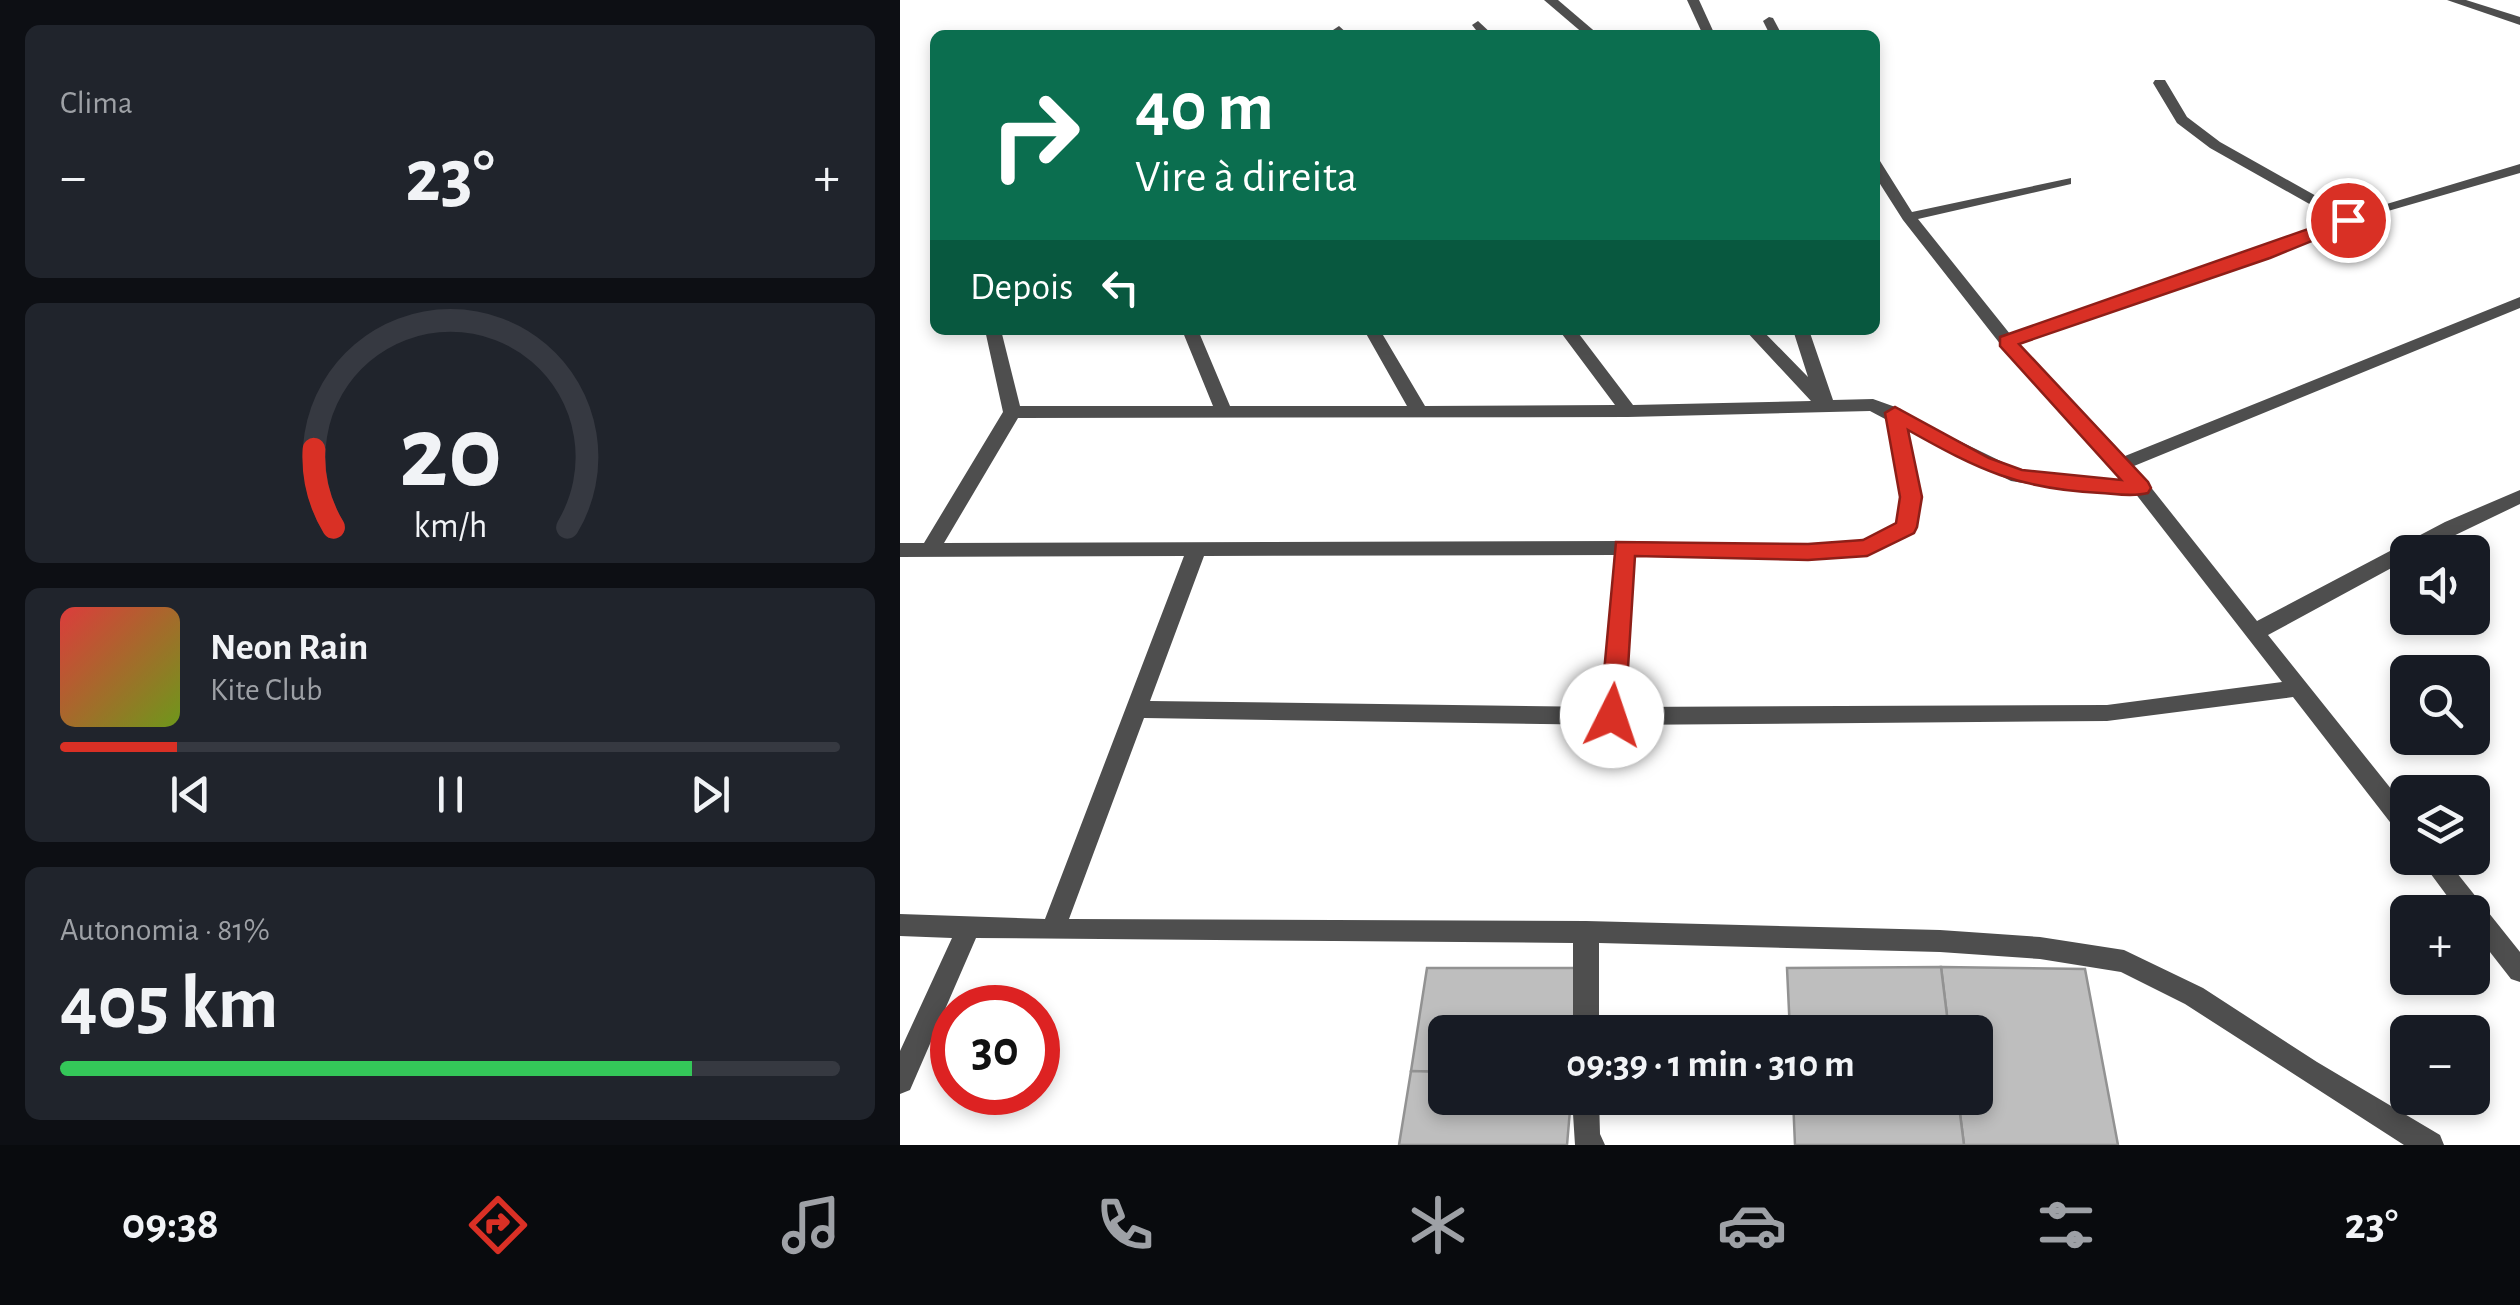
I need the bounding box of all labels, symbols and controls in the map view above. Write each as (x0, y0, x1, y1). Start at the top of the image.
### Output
icon: right (970, 70, 1100, 200)
text: 40 m (1135, 73, 1274, 143)
text: Clima (60, 87, 133, 119)
text: 23° (405, 140, 495, 215)
text: − (60, 150, 86, 205)
text: + (814, 150, 840, 205)
text: Vire à direita (1135, 155, 1358, 200)
pin (2306, 178, 2391, 263)
icon: arrive (2321, 193, 2376, 248)
icon: left (1093, 260, 1148, 315)
text: Depois (970, 269, 1073, 307)
text: 20 (398, 402, 502, 506)
text: km/h (413, 508, 487, 544)
map controls (2390, 535, 2490, 1115)
button: sound (2390, 535, 2490, 635)
text: Neon Rain (210, 629, 368, 667)
button: search (2390, 655, 2490, 755)
position arrow (1560, 664, 1664, 768)
text: Kite Club (210, 674, 322, 706)
icon: previous (163, 767, 218, 822)
icon: pause (423, 767, 478, 822)
icon: next (683, 767, 738, 822)
button: layers (2390, 775, 2490, 875)
button: + (2390, 895, 2490, 995)
text: Autonomia · 81% (60, 914, 270, 946)
text: 405 km (60, 967, 278, 1042)
speed limit sign: 30 (930, 985, 1060, 1115)
button: − (2390, 1015, 2490, 1115)
text: 09:39 · 1 min · 310 m (1566, 1046, 1855, 1084)
icon: directions (463, 1190, 533, 1260)
icon: music (776, 1190, 846, 1260)
icon: phone (1090, 1190, 1160, 1260)
icon: climate (1403, 1190, 1473, 1260)
icon: car (1717, 1190, 1787, 1260)
icon: filters (2031, 1190, 2101, 1260)
text: 09:38 (122, 1202, 219, 1247)
text: 23° (2344, 1202, 2398, 1247)

